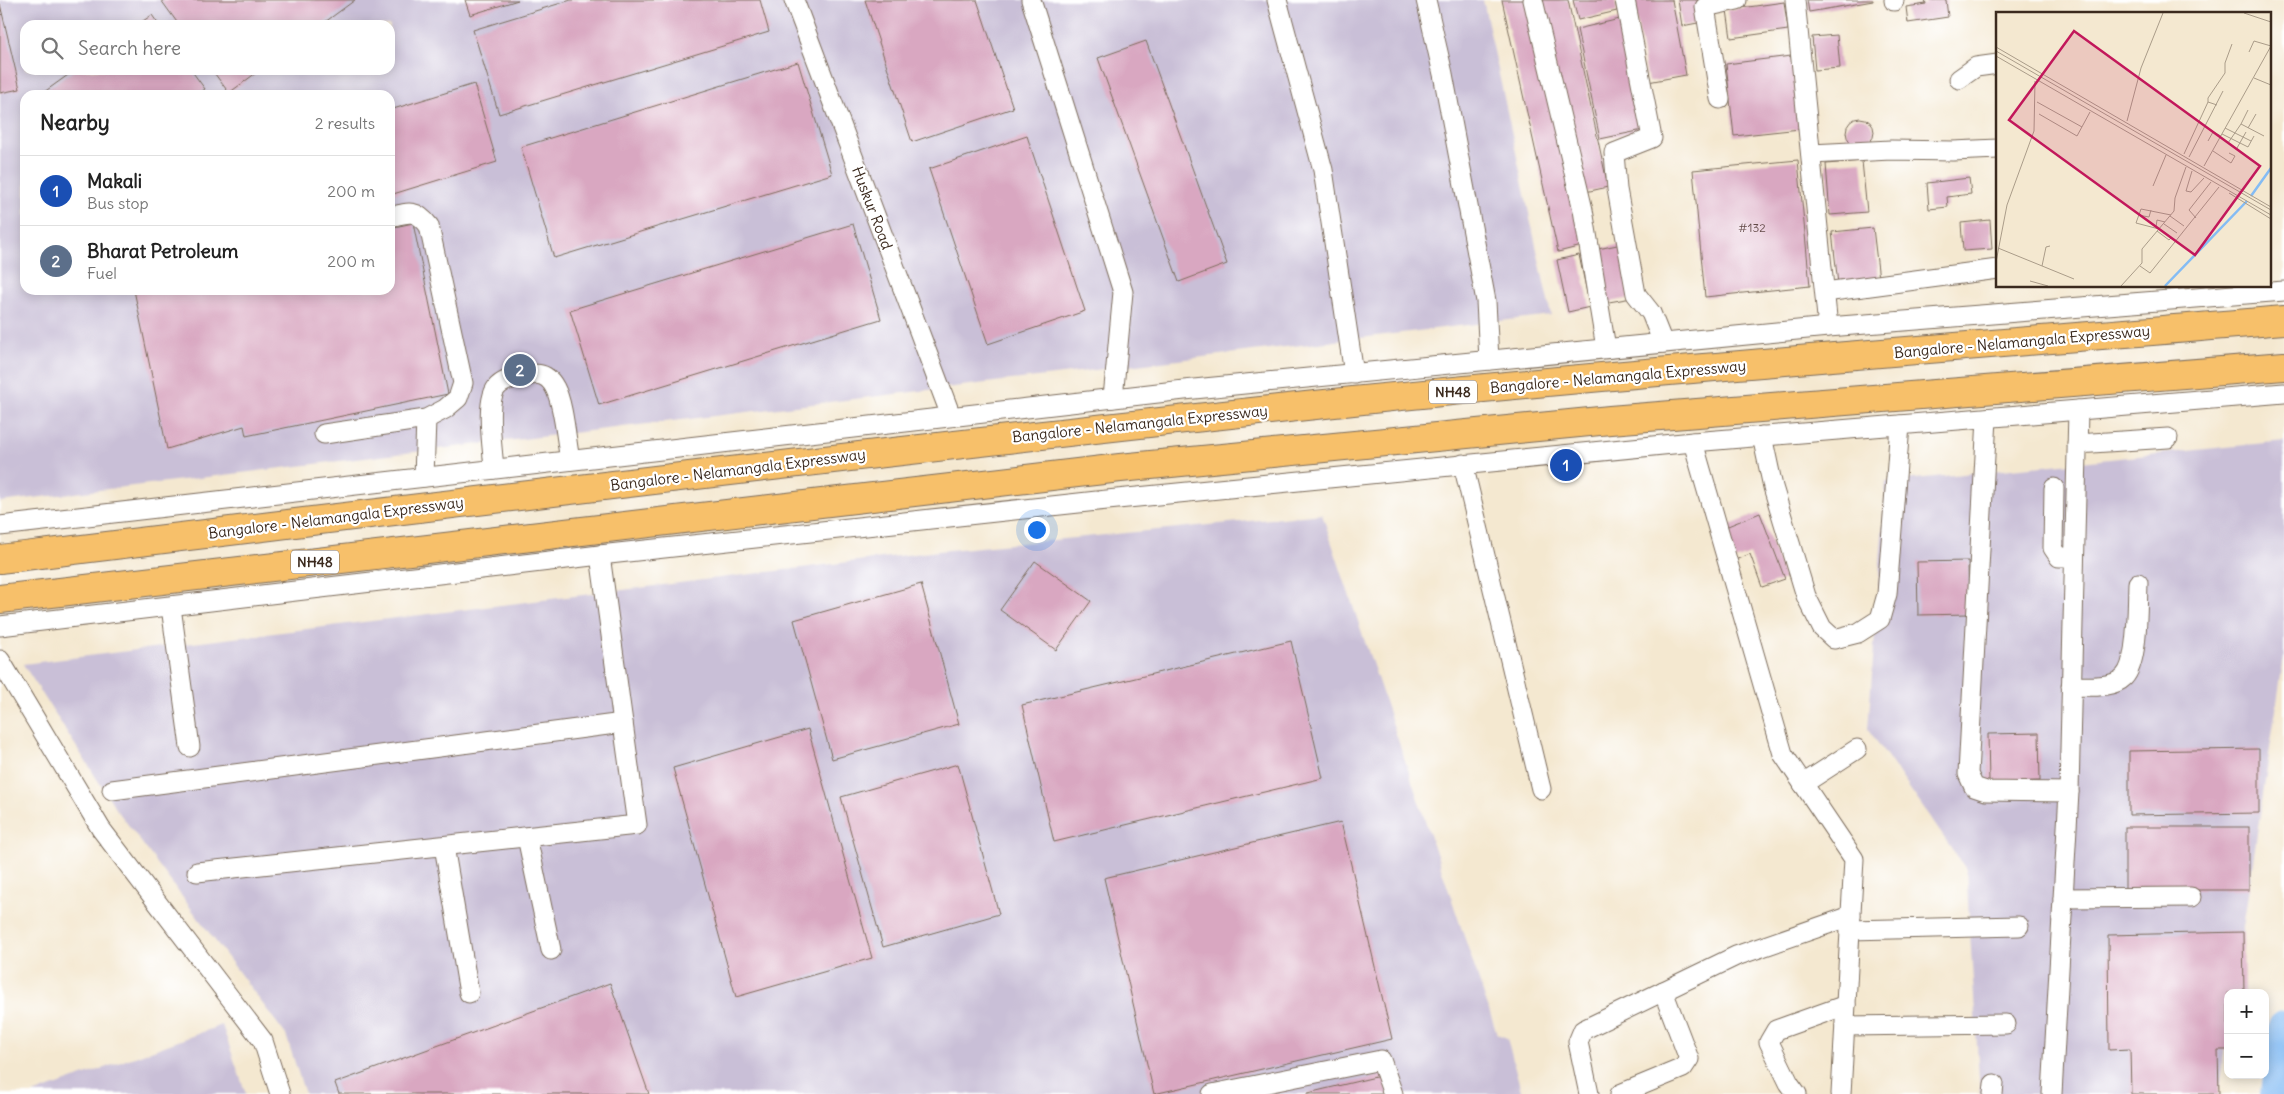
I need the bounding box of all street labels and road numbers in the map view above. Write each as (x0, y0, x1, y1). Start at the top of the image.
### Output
street label: Huskur Road (848, 164, 897, 252)
street label: Bangalore - Nelamangala Expressway (1893, 321, 2151, 362)
street label: Bangalore - Nelamangala Expressway (1489, 356, 1747, 397)
road number: NH48 (1429, 381, 1477, 404)
street label: Bangalore - Nelamangala Expressway (1011, 401, 1269, 446)
street label: Bangalore - Nelamangala Expressway (609, 444, 867, 495)
street label: Bangalore - Nelamangala Expressway (207, 492, 465, 543)
road number: NH48 (291, 550, 339, 574)

